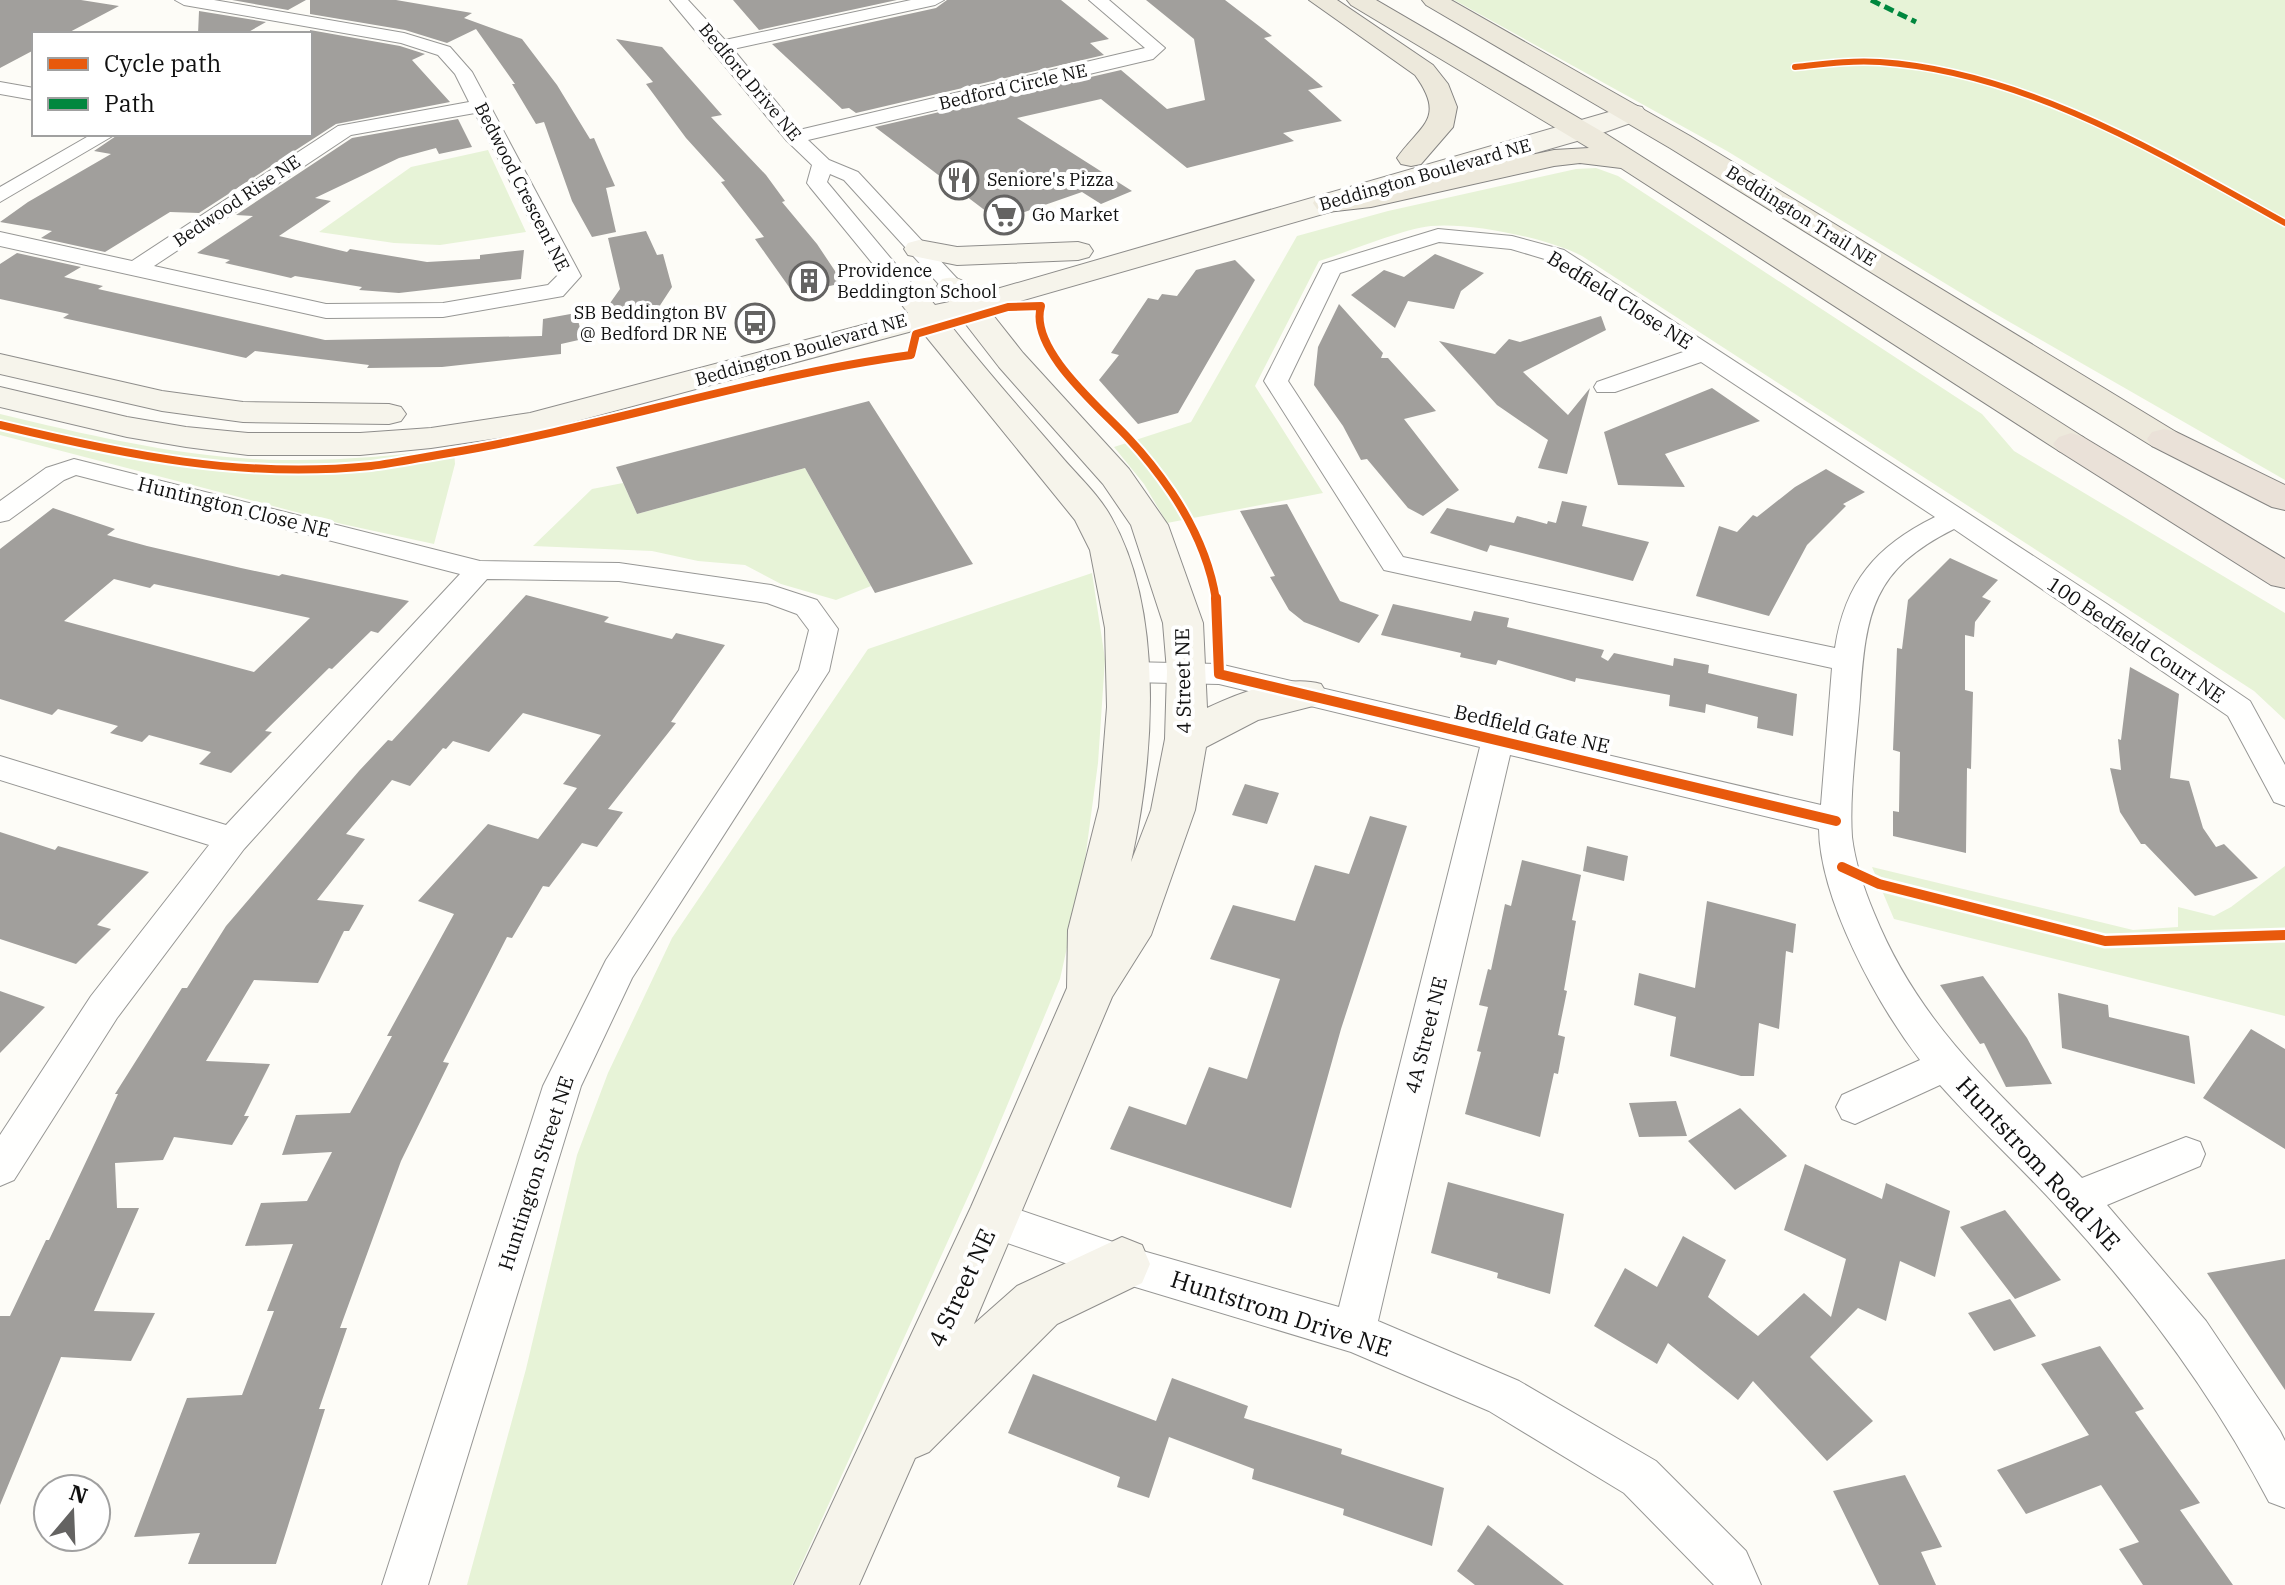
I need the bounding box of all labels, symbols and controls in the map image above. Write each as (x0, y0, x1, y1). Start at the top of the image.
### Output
street label: Bedford Drive NE (694, 18, 807, 145)
legend (32, 32, 312, 136)
text: Cycle path (104, 47, 221, 79)
street label: Bedford Circle NE (936, 58, 1089, 115)
text: Path (104, 87, 155, 119)
street label: Bedwood Crescent NE (470, 98, 575, 275)
street label: Beddington Boulevard NE (1316, 133, 1533, 216)
street label: Bedwood Rise NE (169, 150, 305, 252)
restaurant icon: Seniore's Pizza (938, 159, 980, 201)
street label: Beddington Trail NE (1722, 160, 1881, 271)
place label: Seniore's Pizza (987, 168, 1114, 191)
supermarket icon: Go Market (983, 194, 1025, 236)
place label: Go Market (1032, 203, 1119, 226)
street label: Bedfield Close NE (1543, 244, 1698, 355)
place label: Providence Beddington School (837, 259, 997, 303)
building icon: Providence Beddington School (788, 260, 830, 302)
place label: SB Beddington BV @ Bedford DR NE (574, 301, 727, 345)
bus stop icon: SB Beddington BV @ Bedford DR NE (734, 302, 776, 344)
street label: Beddington Boulevard NE (692, 308, 909, 391)
street label: Huntington Close NE (135, 470, 333, 543)
street label: 100 Bedfield Court NE (2042, 570, 2230, 709)
street label: 4 Street NE (1168, 628, 1197, 734)
street label: Bedfield Gate NE (1452, 697, 1613, 760)
street label: 4A Street NE (1398, 974, 1453, 1096)
street label: Huntstrom Road NE (1950, 1069, 2128, 1257)
street label: Huntington Street NE (491, 1072, 580, 1273)
street label: 4 Street NE (920, 1223, 1002, 1352)
street label: Huntstrom Drive NE (1167, 1262, 1396, 1364)
north arrow (32, 1473, 112, 1553)
text: N (66, 1477, 92, 1510)

